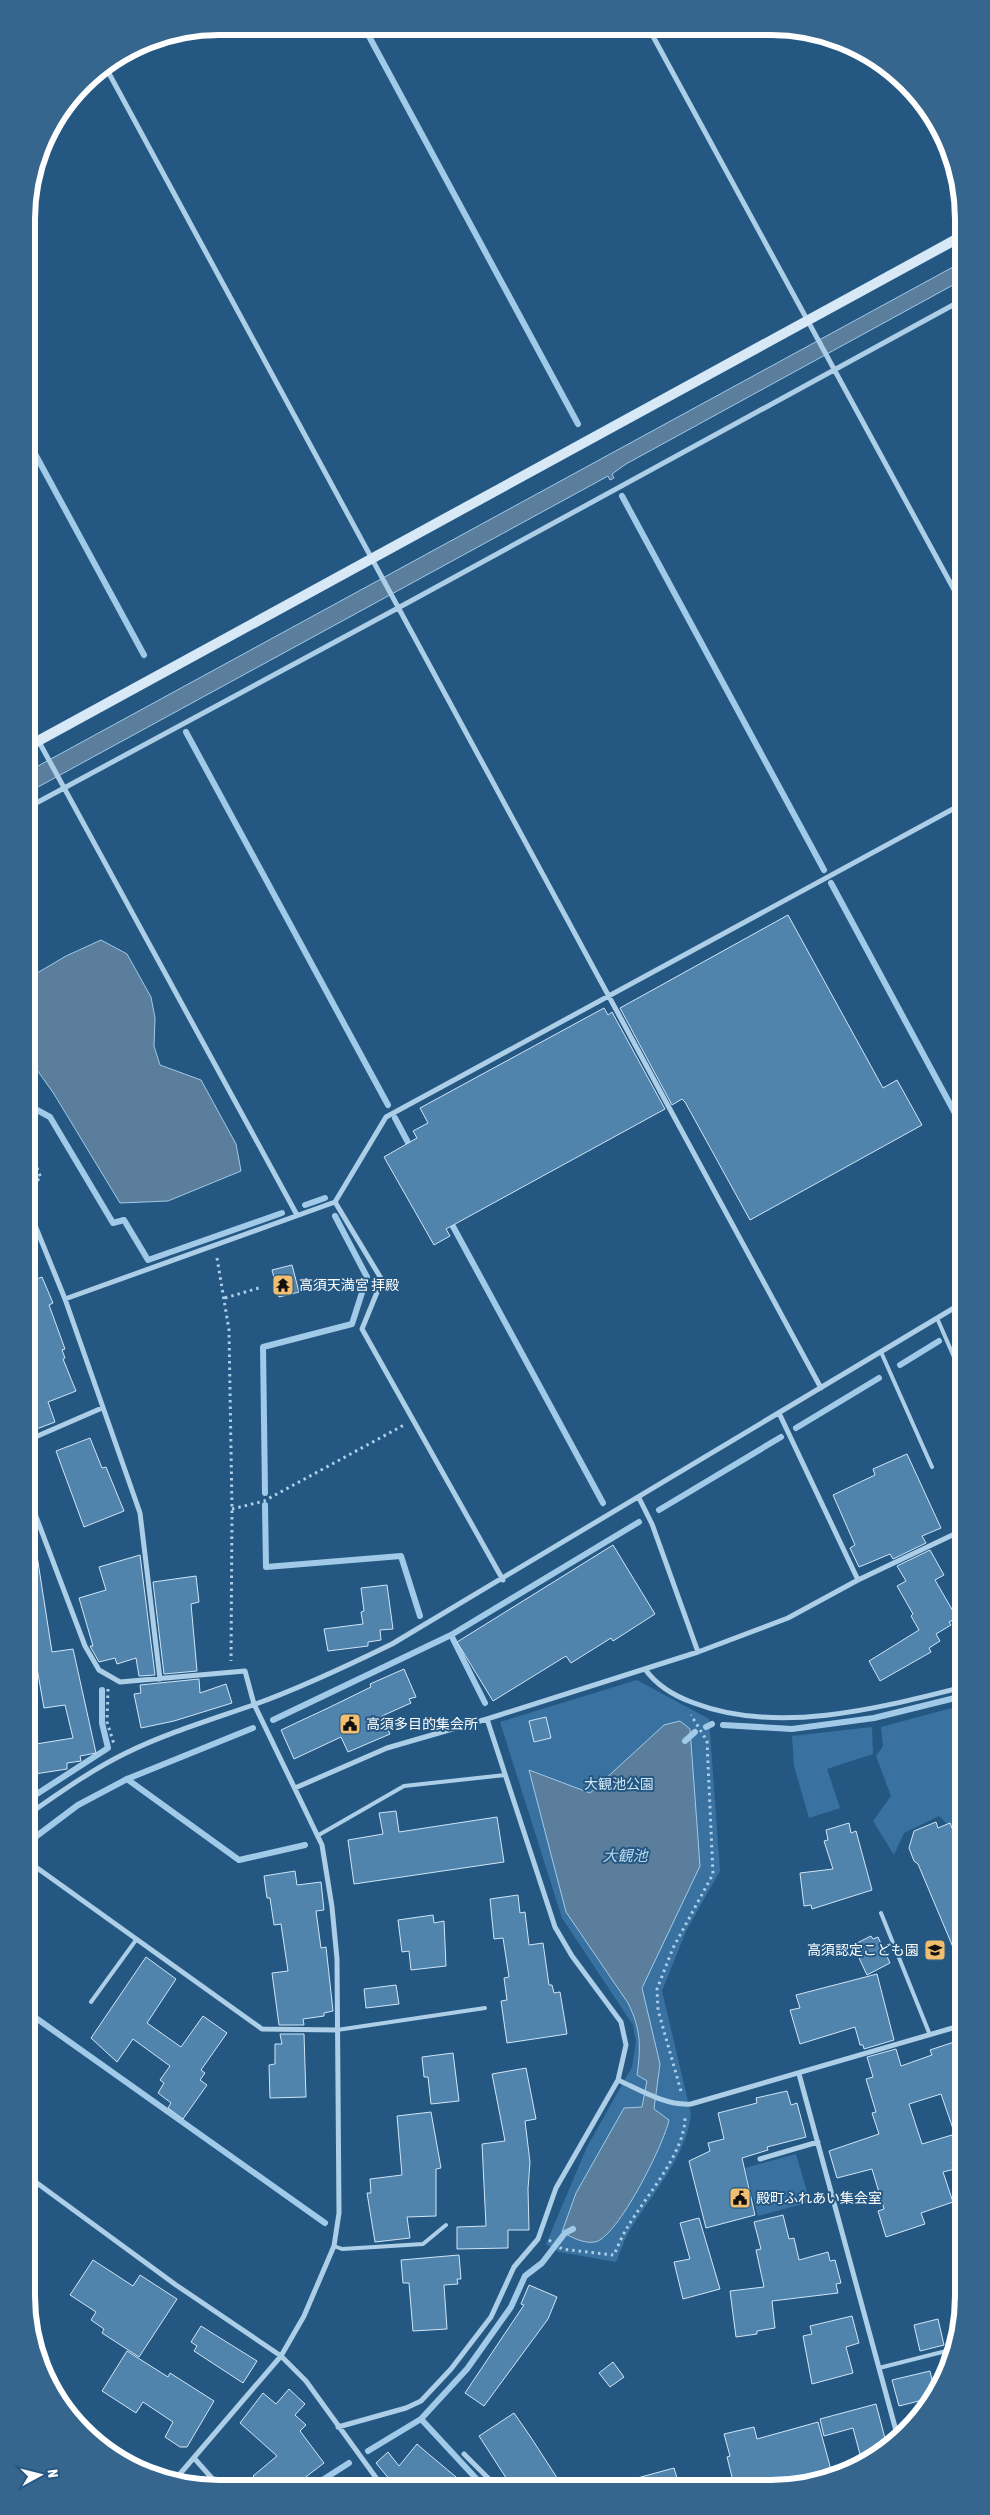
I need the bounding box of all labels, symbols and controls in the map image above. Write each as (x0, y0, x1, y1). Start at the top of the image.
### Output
temple icon: 高須天満宮 拝殿 (271, 1273, 295, 1297)
place label: 高須天満宮 拝殿 (299, 1277, 399, 1293)
public building icon: 高須多目的集会所 (338, 1712, 362, 1736)
place label: 高須多目的集会所 (366, 1716, 478, 1732)
park label: 大観池公園 (584, 1776, 654, 1792)
water label: 大観池 (602, 1847, 649, 1864)
school or university icon: 高須認定こども園 (923, 1938, 947, 1962)
place label: 高須認定こども園 (807, 1942, 919, 1958)
public building icon: 殿町ふれあい集会室 (728, 2186, 752, 2210)
place label: 殿町ふれあい集会室 (756, 2190, 882, 2206)
north arrow (15, 2450, 65, 2500)
text: N (44, 2468, 61, 2478)

